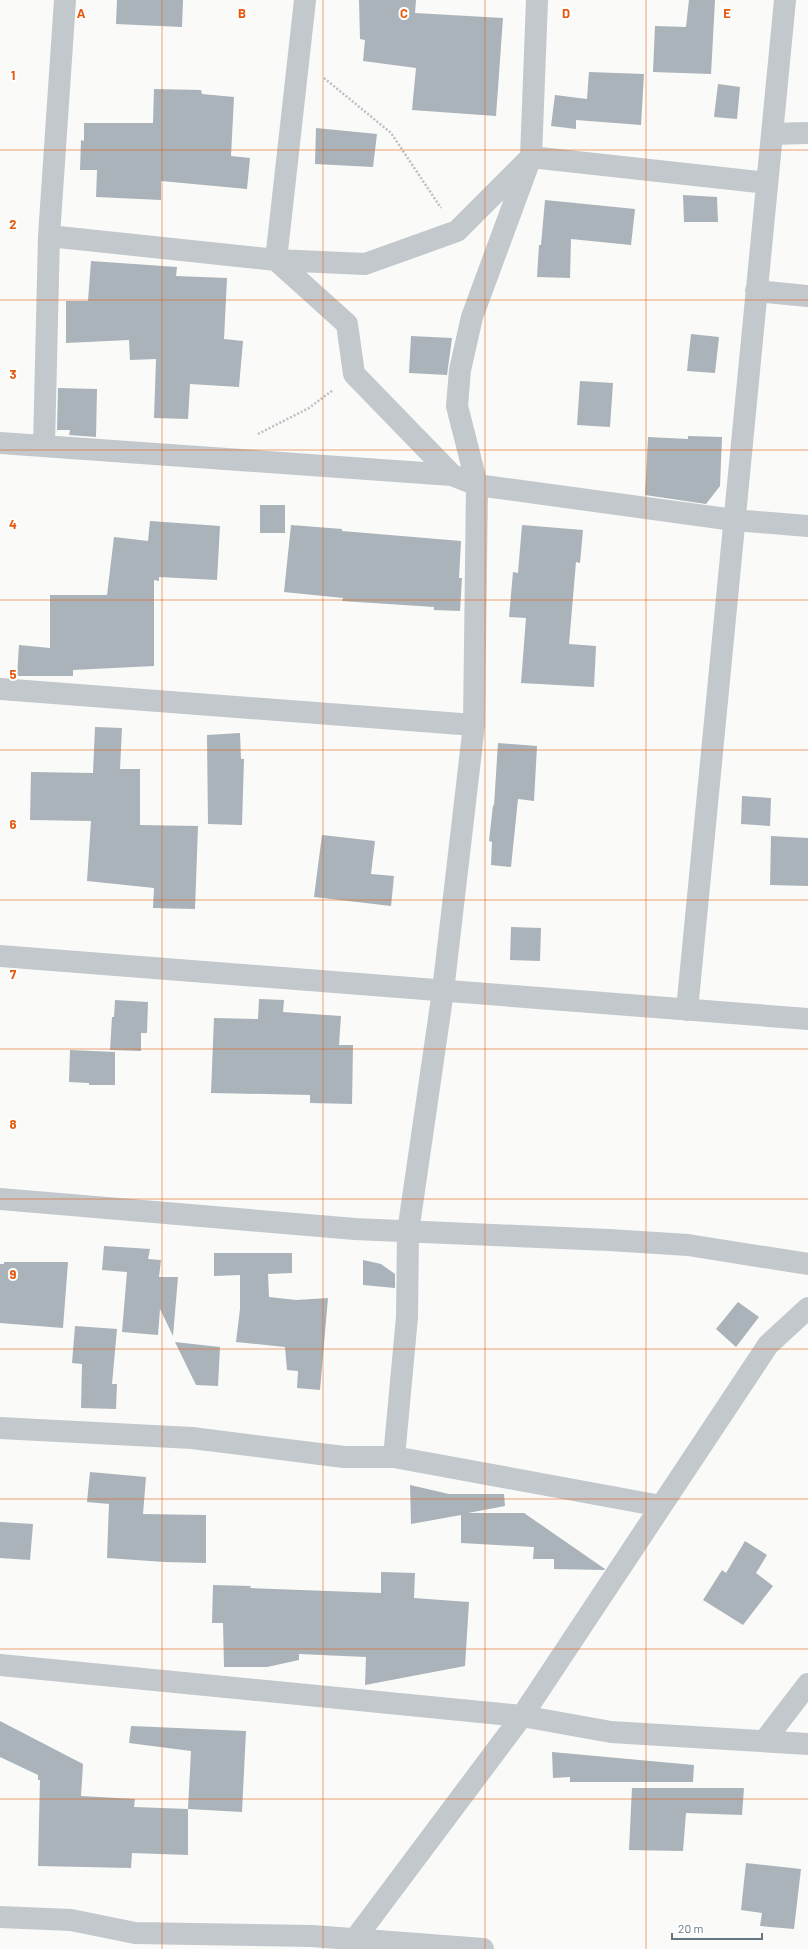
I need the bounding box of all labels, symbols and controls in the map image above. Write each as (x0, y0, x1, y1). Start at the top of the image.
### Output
text: A (77, 5, 86, 21)
text: B (238, 5, 246, 21)
text: C (400, 5, 408, 21)
text: D (562, 5, 570, 21)
text: E (723, 5, 731, 21)
text: 1 (11, 67, 15, 83)
text: 2 (9, 216, 17, 232)
text: 3 (9, 366, 17, 382)
text: 4 (9, 516, 17, 532)
text: 5 (9, 666, 17, 682)
text: 6 (10, 816, 17, 832)
text: 7 (10, 966, 17, 982)
text: 8 (9, 1116, 17, 1132)
text: 9 (10, 1266, 17, 1282)
scale bar (672, 1915, 762, 1941)
text: 20 m (678, 1921, 704, 1935)

